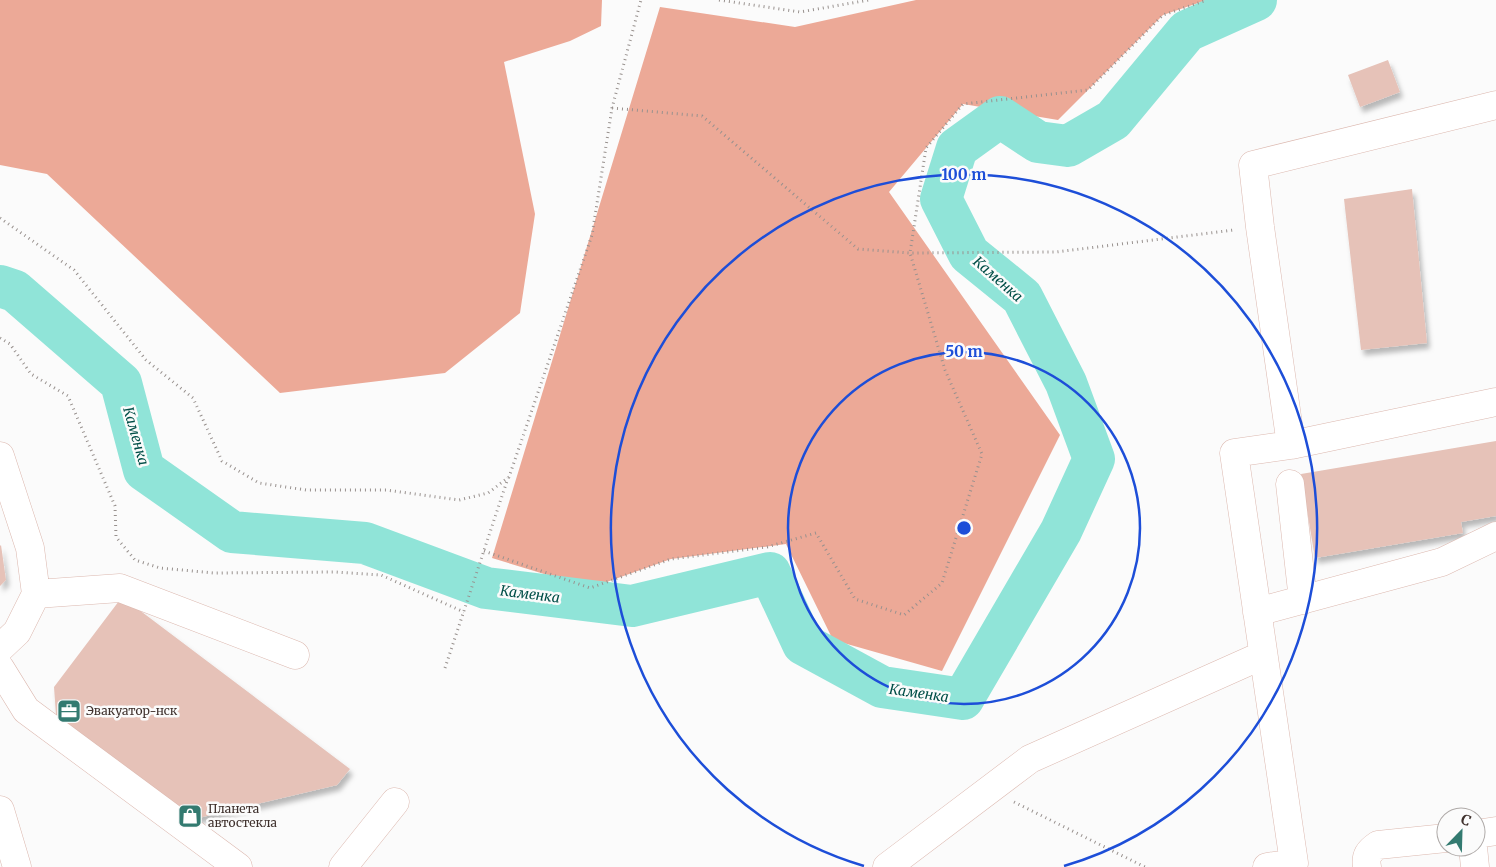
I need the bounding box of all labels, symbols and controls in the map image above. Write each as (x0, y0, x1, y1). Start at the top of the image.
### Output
text: 100 m (942, 165, 986, 184)
water label: Каменка (969, 253, 1027, 305)
text: 50 m (945, 342, 983, 361)
water label: Каменка (119, 405, 153, 467)
centre of rings (955, 519, 973, 537)
water label: Каменка (499, 581, 561, 607)
water label: Каменка (888, 680, 950, 706)
office icon: Эвакуатор-нск (56, 698, 82, 724)
place label: Эвакуатор-нск (86, 703, 178, 718)
place label: Планета автостекла (208, 801, 278, 830)
shop icon: Планета автостекла (177, 803, 203, 829)
north arrow (1436, 807, 1486, 857)
text: С (1458, 810, 1474, 830)

